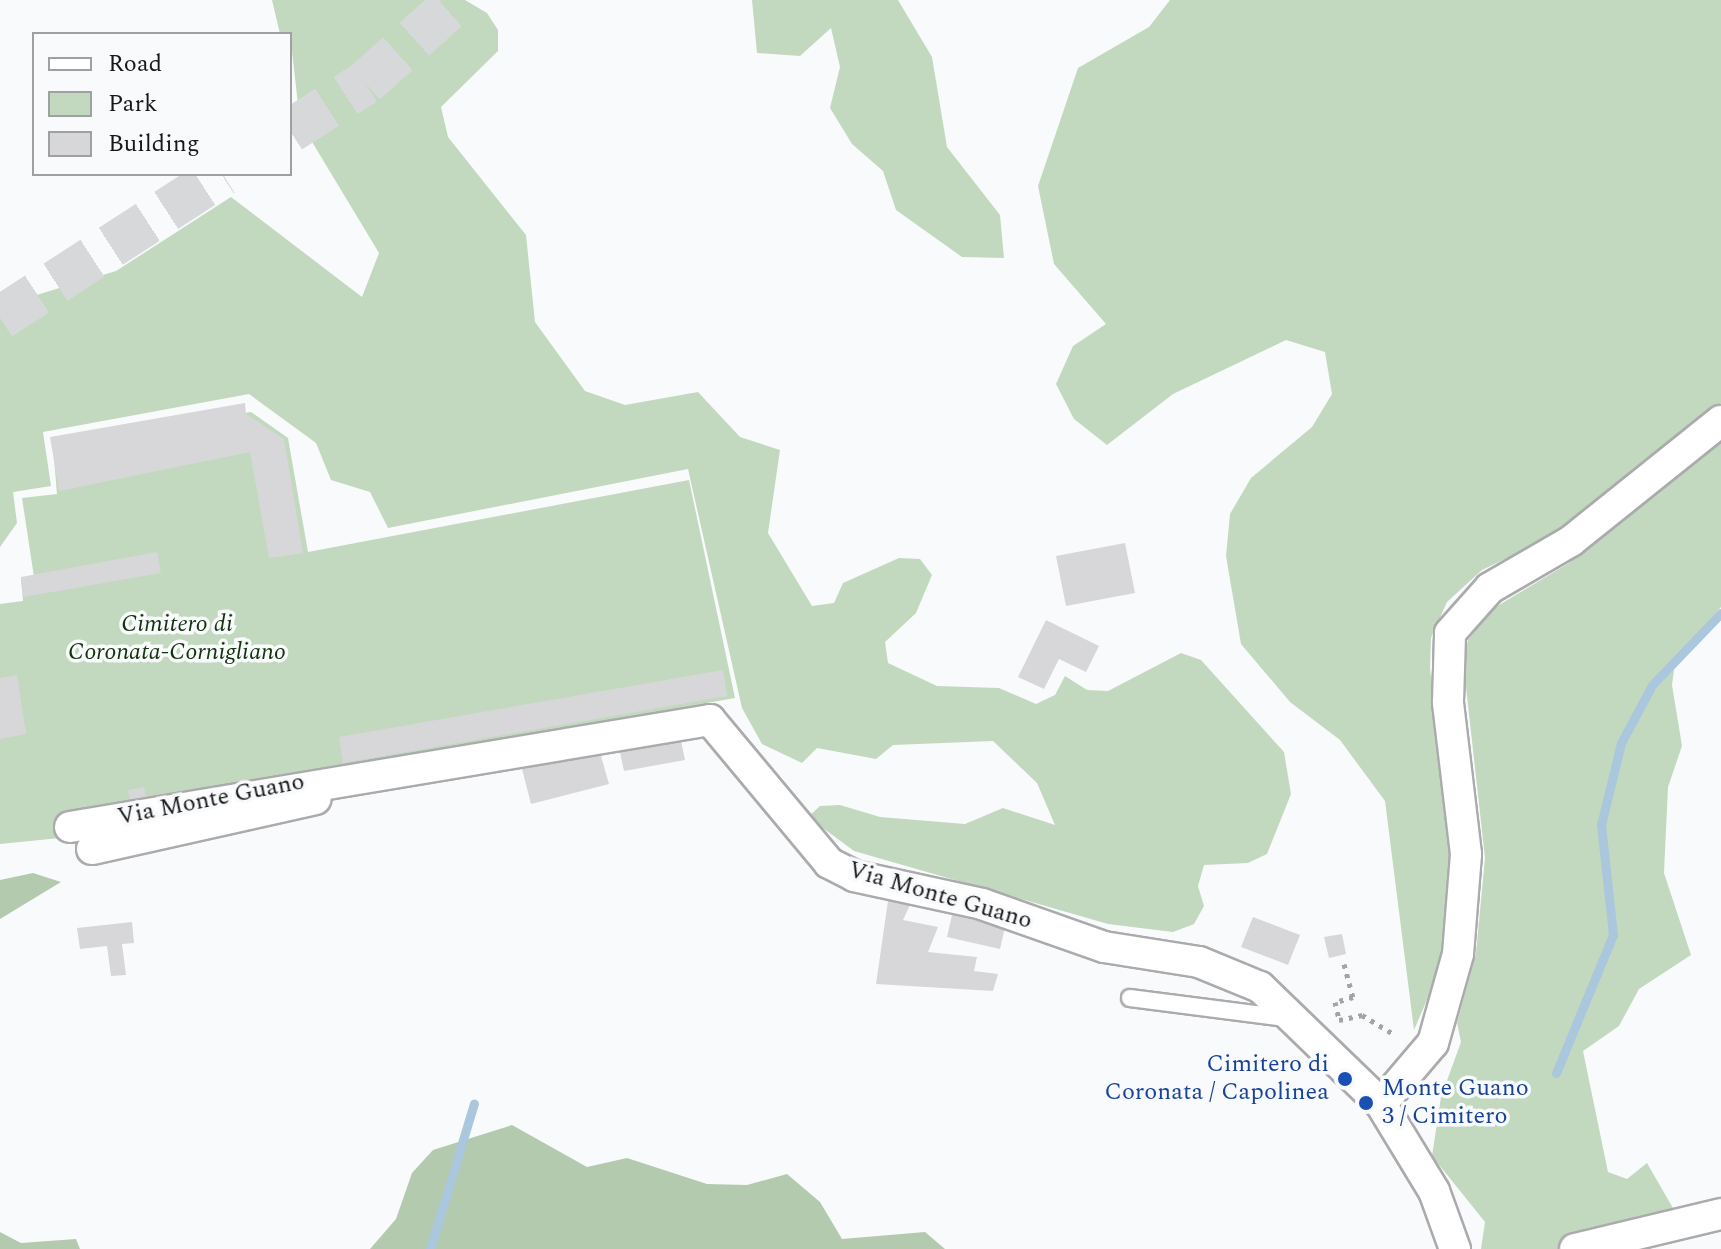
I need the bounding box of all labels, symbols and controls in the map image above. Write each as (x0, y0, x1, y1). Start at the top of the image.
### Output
legend (32, 32, 292, 176)
text: Road (108, 46, 162, 82)
text: Park (108, 86, 158, 122)
text: Building (108, 126, 200, 162)
park label: Cimitero di Coronata-Cornigliano (68, 611, 286, 667)
street label: Via Monte Guano (115, 768, 307, 832)
street label: Via Monte Guano (845, 856, 1035, 936)
place label: Cimitero di Coronata / Capolinea (1104, 1051, 1329, 1107)
marker: Cimitero di Coronata / Capolinea (1336, 1070, 1354, 1088)
place label: Monte Guano 3 / Cimitero (1382, 1075, 1529, 1131)
marker: Monte Guano 3 / Cimitero (1357, 1094, 1375, 1112)

